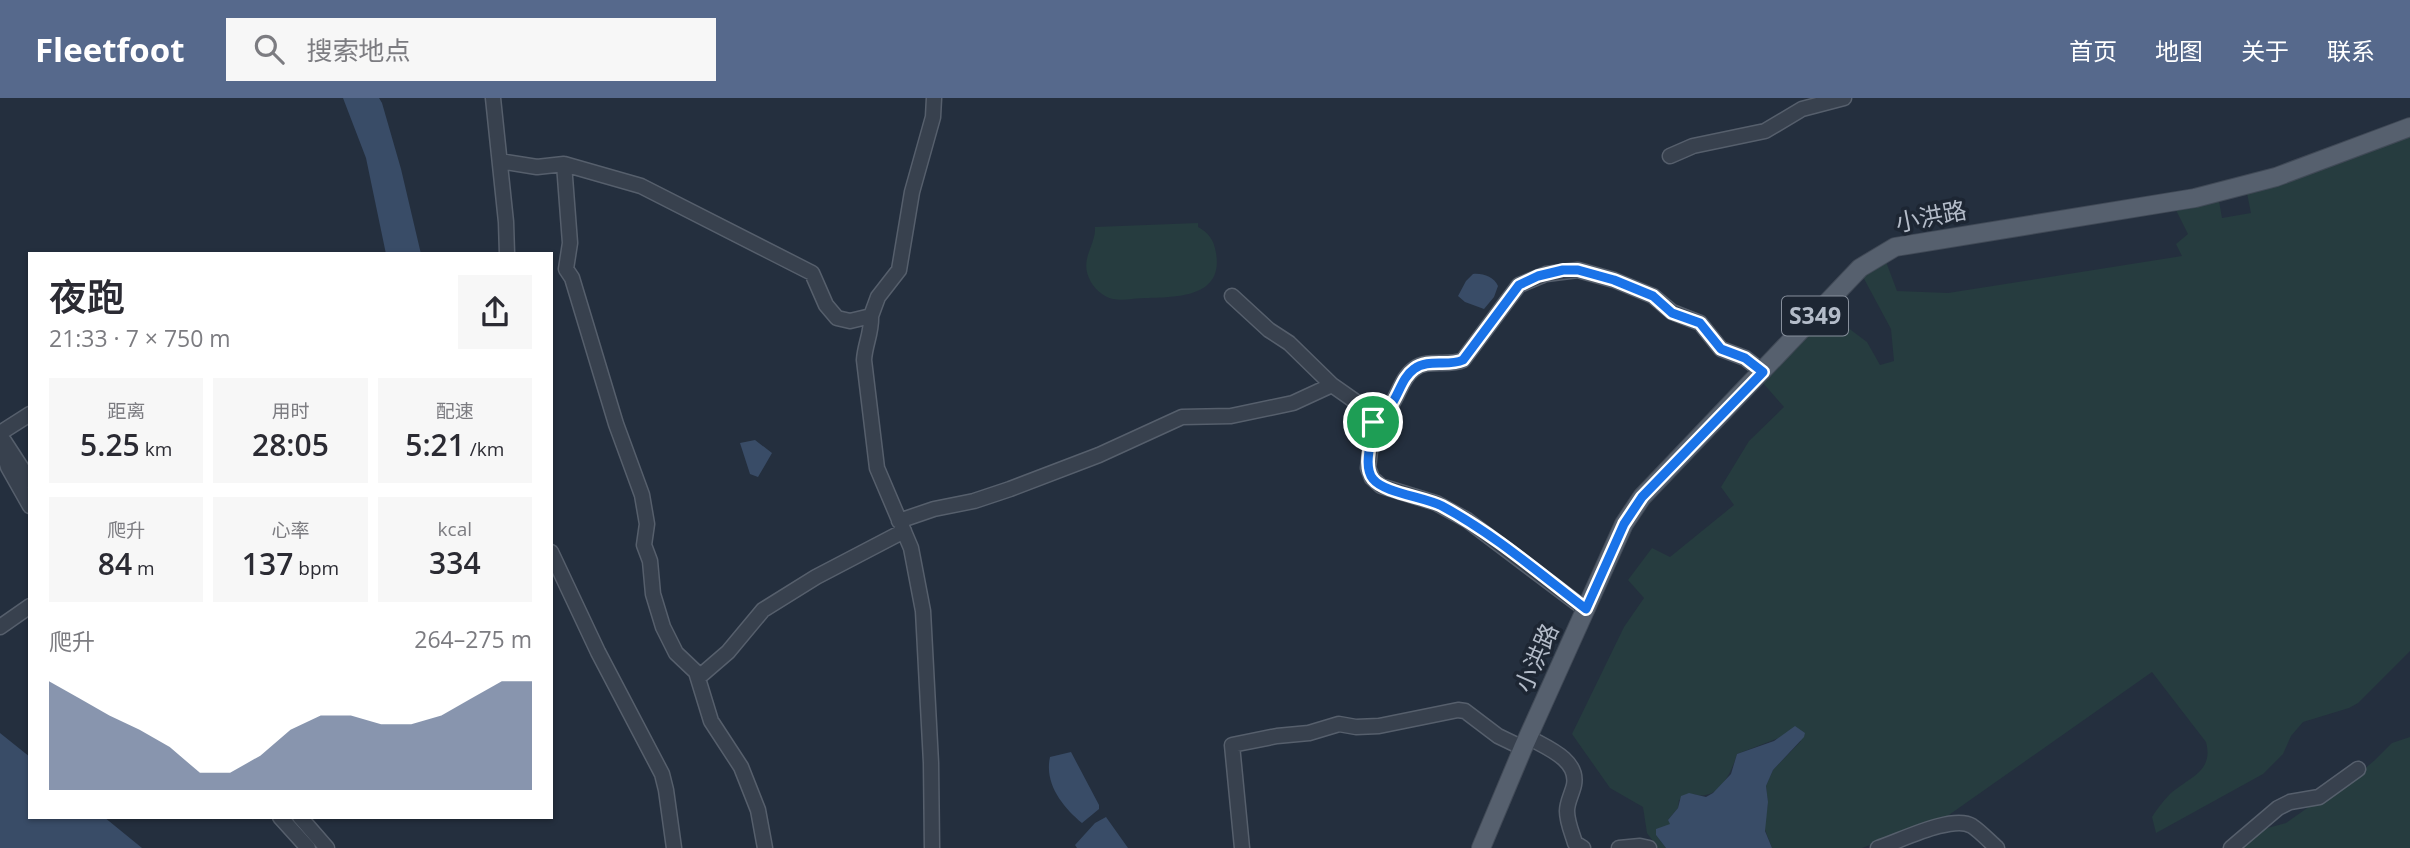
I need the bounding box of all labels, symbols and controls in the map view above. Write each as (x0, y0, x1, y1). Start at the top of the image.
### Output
search box (226, 18, 716, 81)
text: Fleetfoot (35, 27, 184, 72)
icon: search (250, 30, 288, 68)
text: 搜索地点 (306, 32, 410, 68)
text: 首页 (2069, 34, 2117, 67)
text: 地图 (2155, 34, 2203, 67)
text: 关于 (2241, 34, 2289, 67)
text: 联系 (2327, 34, 2375, 67)
street label: 小洪路 (1892, 192, 1969, 239)
text: 夜跑 (49, 270, 125, 322)
button: share (458, 275, 532, 349)
road number: S349 (1782, 296, 1848, 336)
text: 21:33 · 7 × 750 m (49, 322, 231, 354)
pin (1343, 392, 1403, 452)
text: 距离 (107, 398, 145, 424)
text: 用时 (271, 398, 310, 424)
text: 配速 (436, 398, 474, 424)
icon: arrive (1354, 403, 1392, 441)
text: 5.25 (80, 424, 140, 465)
text: 28:05 (252, 424, 329, 465)
text: 5:21 (405, 424, 465, 465)
text: km (140, 436, 172, 462)
text: /km (465, 436, 504, 462)
text: kcal (438, 516, 472, 542)
text: 爬升 (107, 517, 145, 543)
text: 心率 (271, 517, 310, 543)
text: 334 (429, 542, 481, 583)
text: 84 (98, 543, 132, 584)
text: 137 (242, 543, 293, 584)
text: m (132, 555, 155, 581)
text: bpm (293, 555, 339, 581)
street label: 小洪路 (1506, 618, 1565, 697)
text: 264–275 m (414, 623, 532, 655)
text: 爬升 (49, 625, 95, 657)

